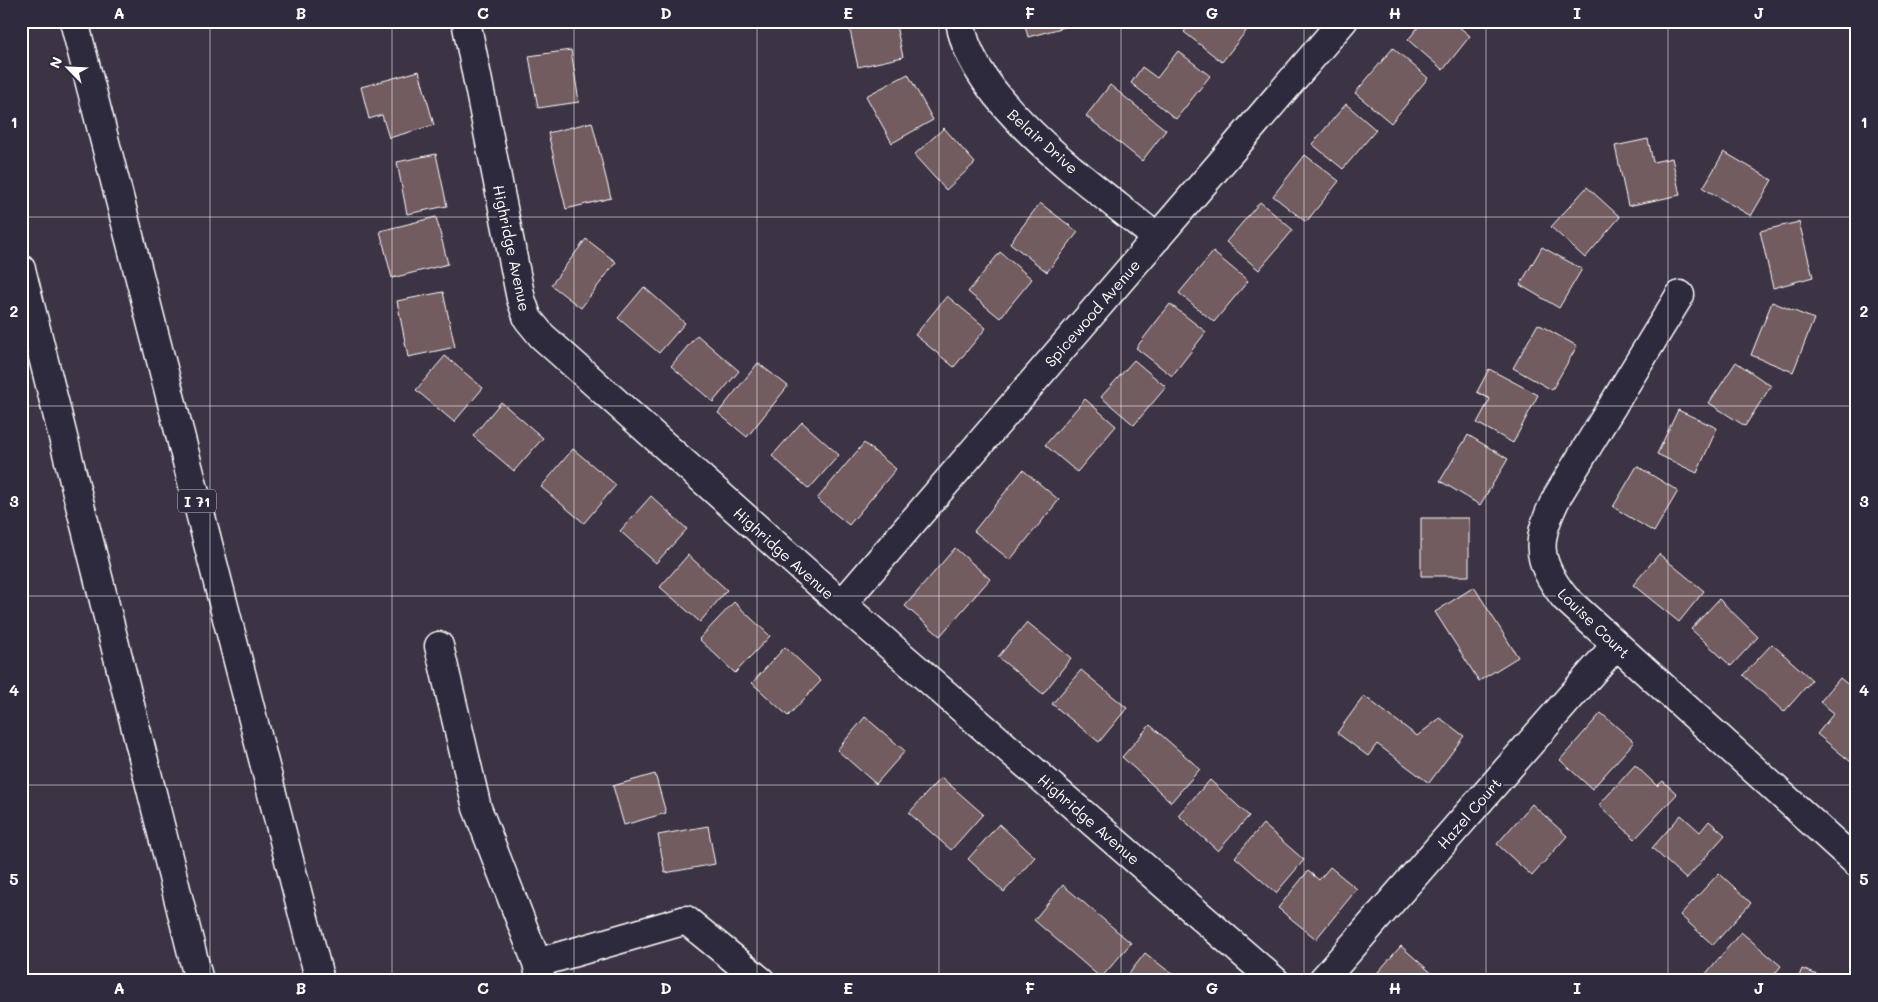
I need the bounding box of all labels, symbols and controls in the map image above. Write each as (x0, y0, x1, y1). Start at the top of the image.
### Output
text: A (113, 2, 125, 23)
text: B (296, 2, 306, 23)
text: C (477, 2, 489, 23)
text: D (660, 2, 672, 23)
text: E (843, 2, 853, 23)
text: F (1025, 2, 1035, 23)
text: G (1206, 2, 1218, 23)
text: H (1389, 2, 1401, 23)
text: I (1573, 2, 1581, 23)
text: J (1754, 2, 1764, 23)
north arrow (42, 42, 92, 92)
text: N (45, 54, 67, 71)
street label: Belair Drive (1004, 104, 1082, 178)
text: 1 (10, 111, 18, 132)
text: 1 (1860, 111, 1868, 132)
street label: Highridge Avenue (489, 183, 535, 313)
street label: Spicewood Avenue (1040, 255, 1144, 371)
text: 2 (10, 300, 19, 321)
text: 2 (1860, 300, 1869, 321)
text: 3 (9, 490, 19, 511)
road number: I 71 (178, 490, 216, 512)
text: 3 (1859, 490, 1869, 511)
street label: Highridge Avenue (729, 502, 839, 604)
street label: Louise Court (1554, 584, 1634, 662)
text: 4 (9, 679, 19, 700)
text: 4 (1859, 679, 1869, 700)
street label: Highridge Avenue (1034, 769, 1144, 869)
street label: Hazel Court (1433, 773, 1505, 853)
text: 5 (9, 868, 19, 889)
text: 5 (1859, 868, 1869, 889)
text: A (113, 977, 125, 998)
text: B (296, 977, 306, 998)
text: C (477, 977, 489, 998)
text: D (660, 977, 672, 998)
text: E (843, 977, 853, 998)
text: F (1025, 977, 1035, 998)
text: G (1206, 977, 1218, 998)
text: H (1389, 977, 1401, 998)
text: I (1573, 977, 1581, 998)
text: J (1754, 977, 1764, 998)

